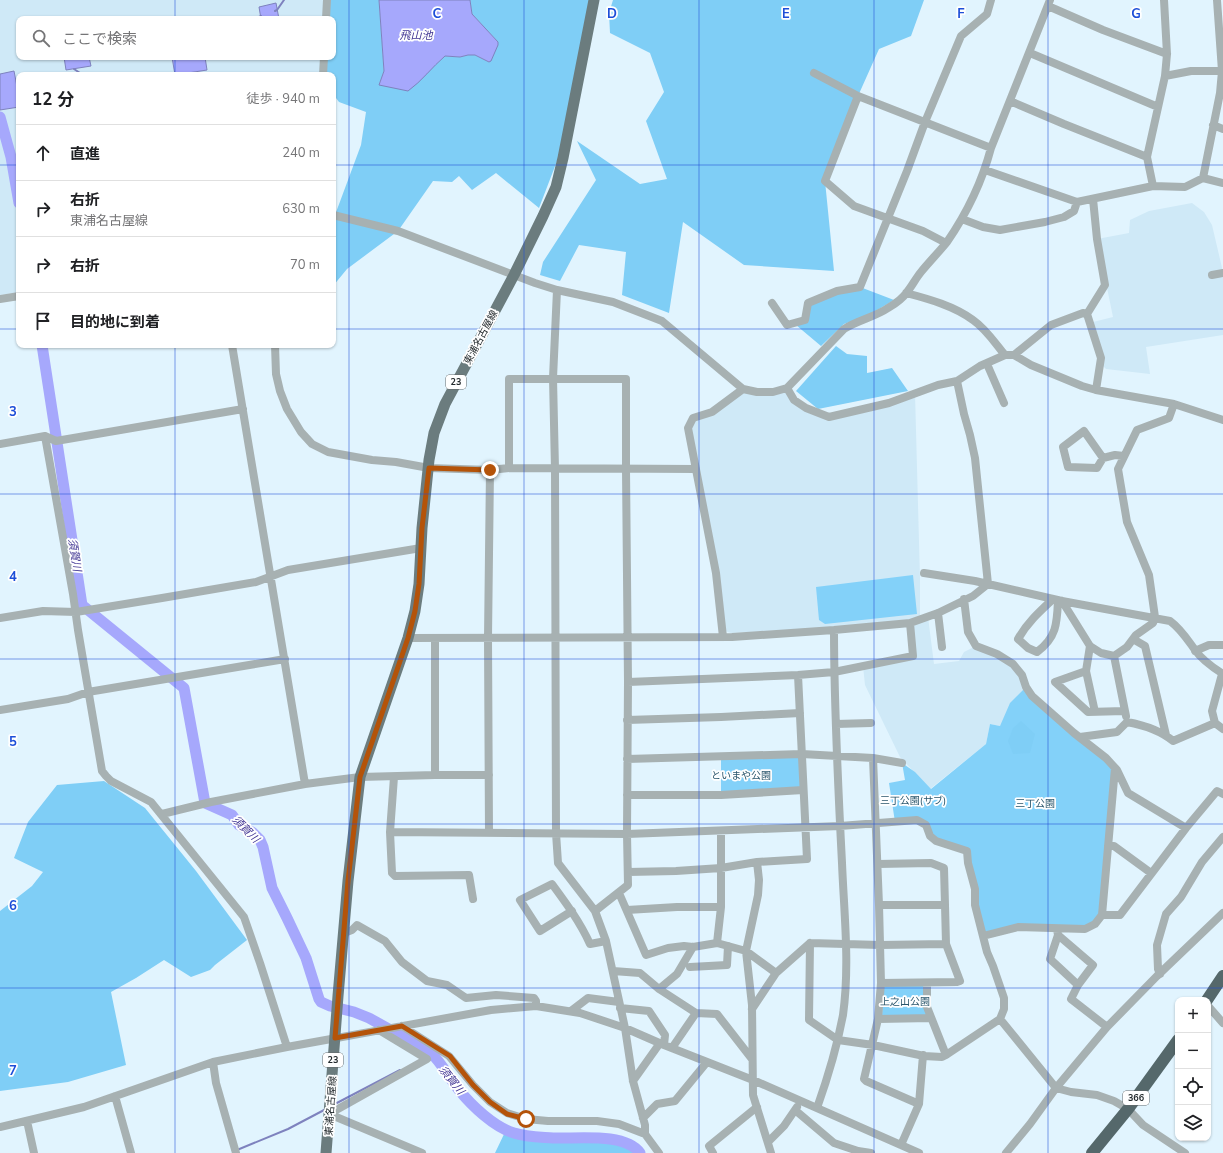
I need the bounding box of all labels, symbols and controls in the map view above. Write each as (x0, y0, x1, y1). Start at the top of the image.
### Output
text: C (433, 5, 442, 23)
text: D (607, 5, 617, 23)
text: E (782, 5, 790, 23)
text: F (957, 5, 965, 23)
text: G (1131, 5, 1141, 23)
search box (16, 16, 336, 60)
icon: search (30, 27, 52, 49)
water label: 飛山池 (400, 28, 433, 43)
text: ここで検索 (62, 29, 137, 49)
text: 12 分 (32, 88, 74, 111)
text: 徒歩 · 940 m (246, 90, 320, 108)
icon: ahead (32, 142, 54, 164)
text: 直進 (70, 144, 100, 164)
text: 240 m (282, 144, 320, 162)
text: 右折 (70, 190, 100, 210)
icon: right (32, 198, 54, 220)
text: 630 m (282, 200, 320, 218)
text: 東浦名古屋線 (70, 212, 148, 230)
icon: right (32, 254, 54, 276)
text: 右折 (70, 256, 100, 276)
text: 70 m (290, 256, 320, 274)
street label: 東浦名古屋線 (461, 308, 501, 367)
icon: arrive (32, 310, 54, 332)
text: 目的地に到着 (70, 312, 160, 332)
road number: 23 (446, 375, 466, 389)
text: 3 (9, 403, 17, 421)
route end (481, 461, 499, 479)
water label: 須賀川 (65, 538, 85, 574)
text: 4 (9, 568, 17, 586)
text: 5 (9, 733, 17, 751)
park label: といまや公園 (711, 769, 771, 783)
park label: 三丁公園(サブ) (880, 794, 946, 808)
park label: 三丁公園 (1015, 797, 1055, 811)
water label: 須賀川 (229, 812, 263, 847)
text: 6 (9, 897, 17, 915)
park label: 上之山公園 (880, 995, 930, 1009)
map controls (1175, 997, 1211, 1141)
button: + (1175, 997, 1211, 1033)
button: − (1175, 1033, 1211, 1069)
road number: 23 (323, 1053, 343, 1067)
text: 7 (9, 1062, 17, 1080)
water label: 須賀川 (435, 1063, 468, 1099)
button: locate (1175, 1069, 1211, 1105)
street label: 東浦名古屋線 (322, 1076, 340, 1136)
road number: 366 (1123, 1091, 1149, 1105)
button: layers (1175, 1105, 1211, 1141)
route start (517, 1110, 535, 1128)

